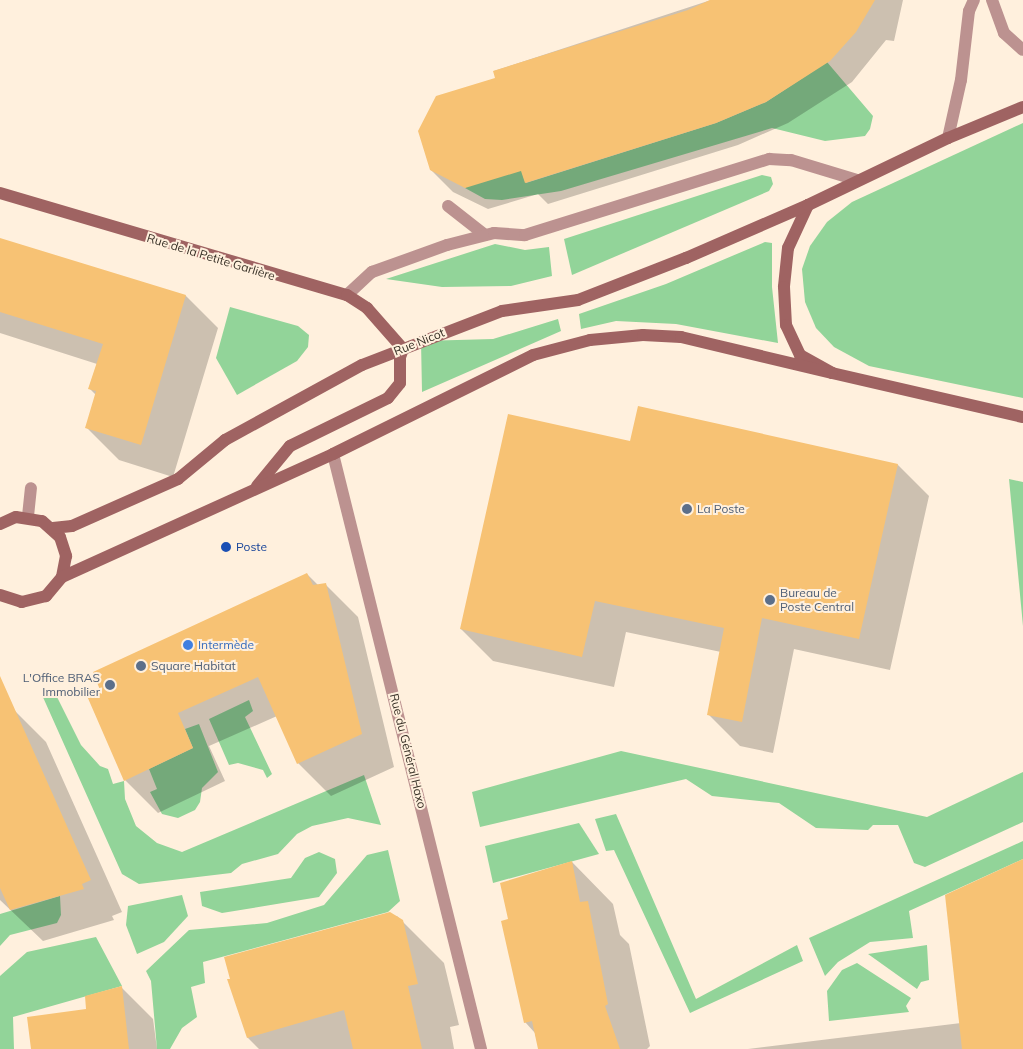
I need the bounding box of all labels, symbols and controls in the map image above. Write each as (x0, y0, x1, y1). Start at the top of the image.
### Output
street label: Rue de la Petite Garlière (145, 231, 277, 283)
street label: Rue Nicot (391, 325, 447, 359)
place label: La Poste (697, 502, 745, 516)
marker: La Poste (681, 503, 693, 515)
place label: Poste (236, 540, 267, 554)
marker: Poste (220, 541, 232, 553)
place label: Bureau de Poste Central (780, 586, 854, 614)
marker: Bureau de Poste Central (764, 594, 776, 606)
place label: Intermède (198, 638, 254, 652)
marker: Intermède (182, 639, 194, 651)
place label: Square Habitat (151, 659, 236, 673)
marker: Square Habitat (135, 660, 147, 672)
place label: L'Office BRAS Immobilier (23, 671, 100, 699)
marker: L'Office BRAS Immobilier (104, 679, 116, 691)
street label: Rue du Général Haxo (387, 692, 429, 810)

